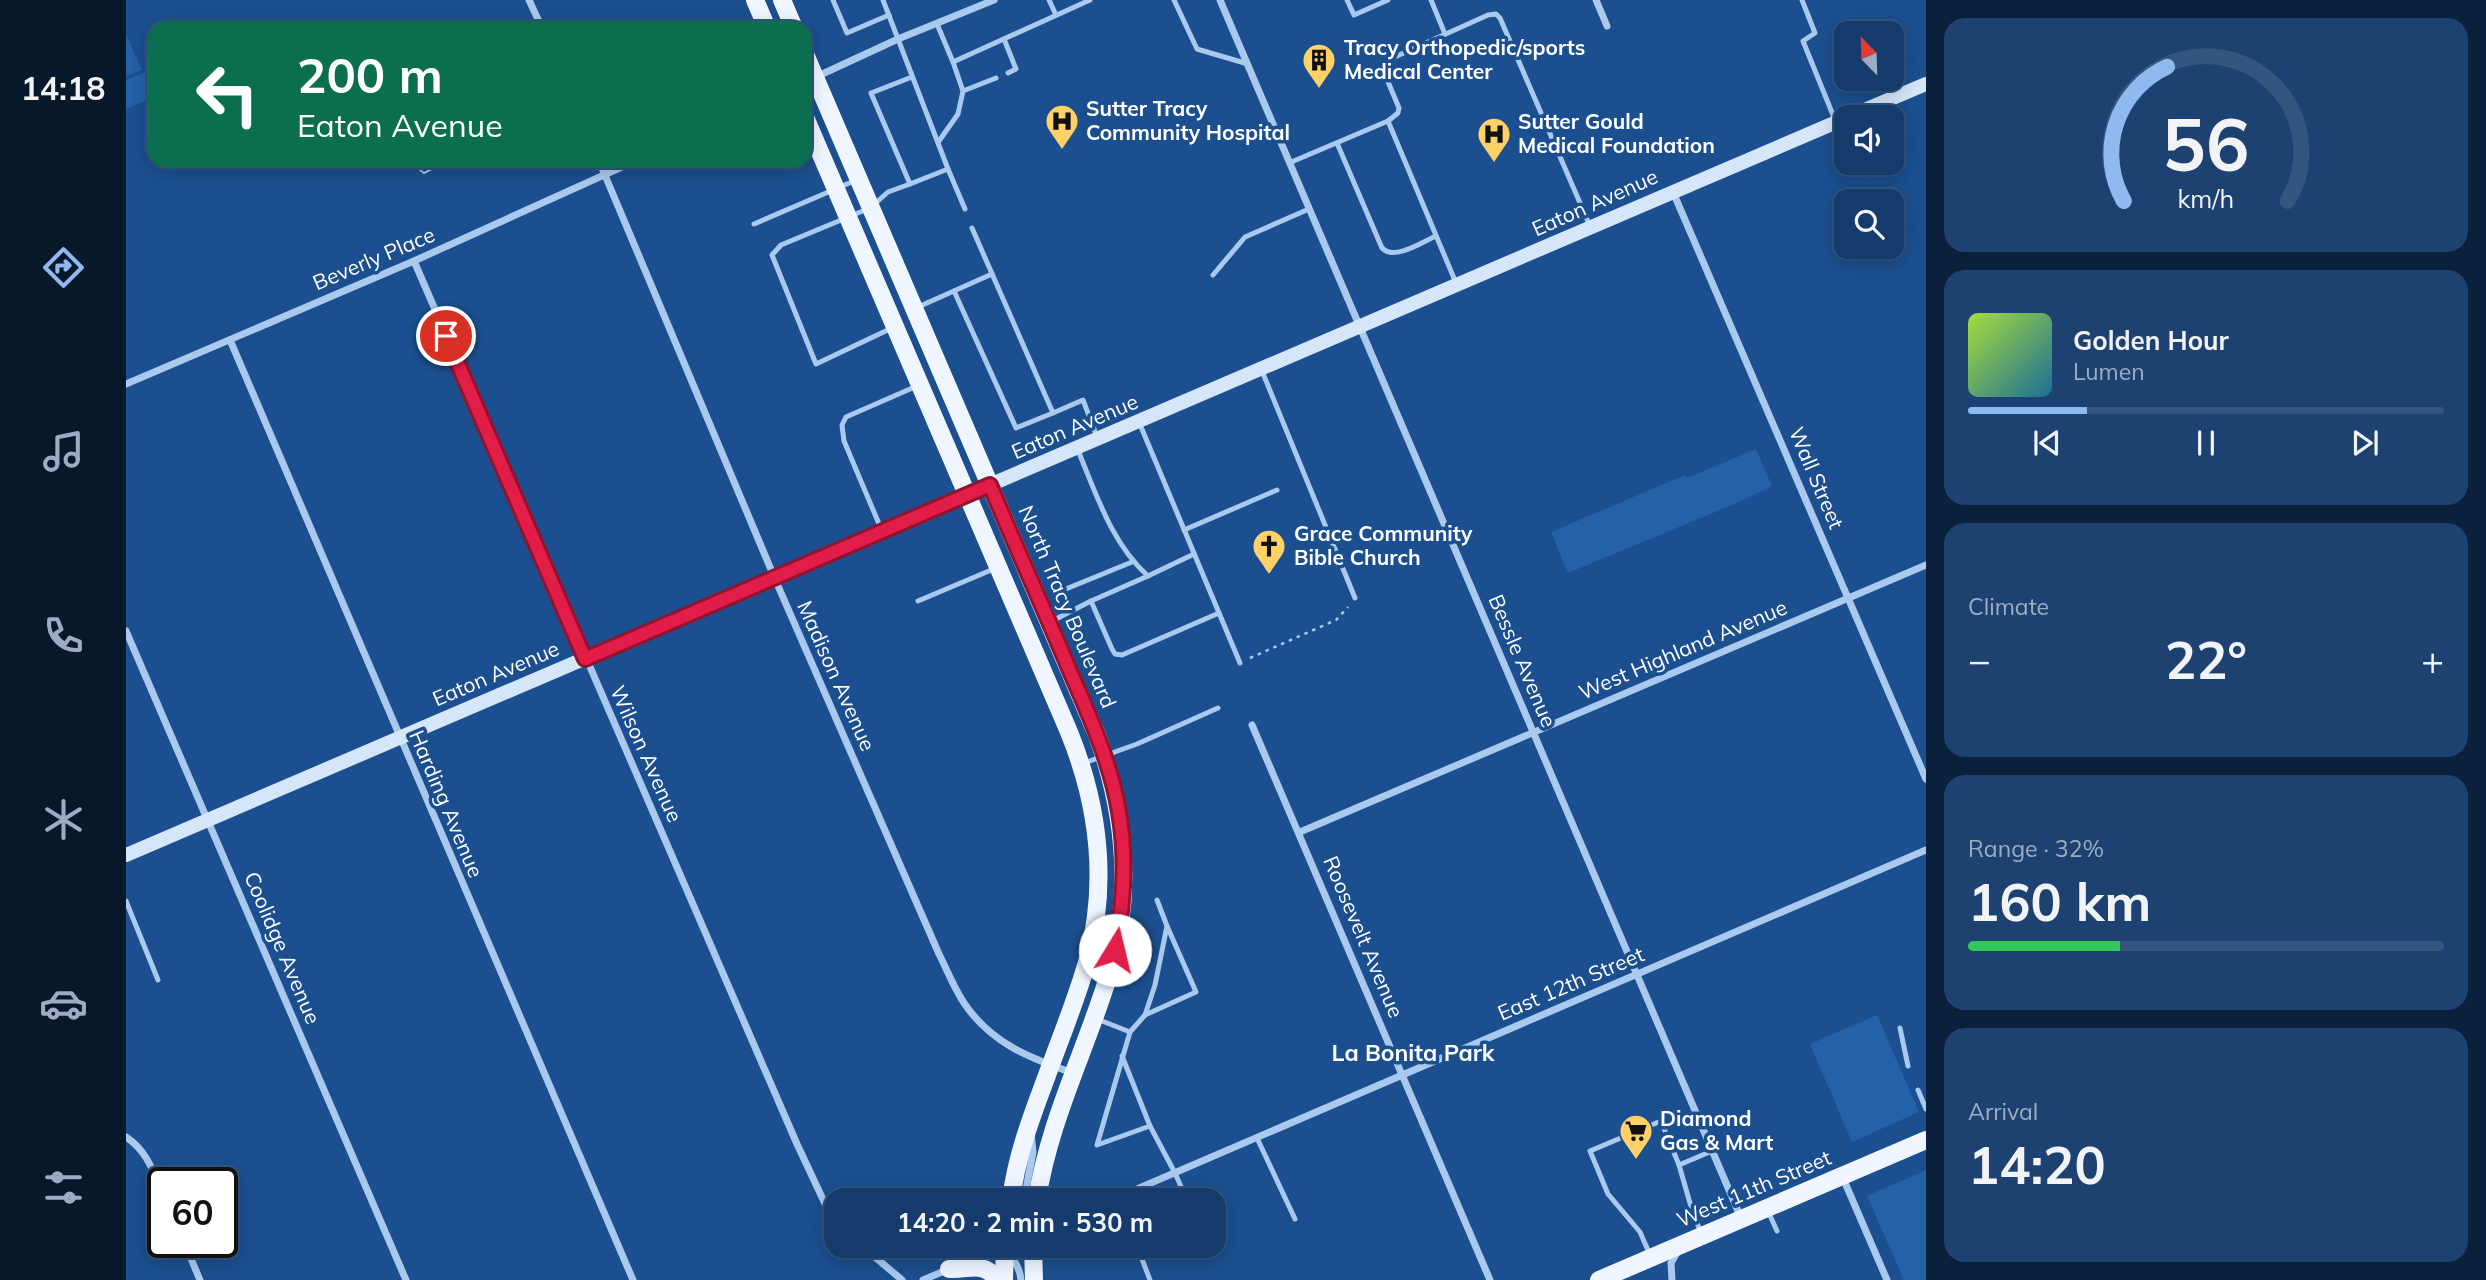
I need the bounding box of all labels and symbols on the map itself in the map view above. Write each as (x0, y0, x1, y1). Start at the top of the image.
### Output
north arrow (1834, 21, 1904, 91)
place label: Tracy Orthopedic/sports Medical Center (1344, 34, 1585, 84)
building icon: Tracy Orthopedic/sports Medical Center (1300, 41, 1338, 90)
place label: Sutter Tracy Community Hospital (1086, 95, 1290, 145)
hospital icon: Sutter Tracy Community Hospital (1043, 102, 1081, 151)
place label: Sutter Gould Medical Foundation (1518, 108, 1715, 158)
hospital icon: Sutter Gould Medical Foundation (1475, 115, 1513, 164)
street label: Eaton Avenue (1528, 163, 1662, 241)
street label: Beverly Place (309, 221, 439, 295)
pin (416, 306, 476, 366)
street label: Eaton Avenue (1007, 388, 1142, 464)
street label: Wall Street (1784, 423, 1850, 533)
street label: North Tracy Boulevard (1013, 501, 1122, 712)
place label: Grace Community Bible Church (1294, 520, 1473, 570)
church icon: Grace Community Bible Church (1250, 527, 1288, 576)
street label: Bessle Avenue (1483, 590, 1563, 731)
street label: West Highland Avenue (1574, 593, 1791, 705)
street label: Madison Avenue (792, 597, 882, 755)
street label: Eaton Avenue (428, 635, 563, 711)
street label: Wilson Avenue (605, 681, 689, 826)
street label: Harding Avenue (404, 726, 490, 881)
street label: Roosevelt Avenue (1318, 852, 1410, 1021)
street label: Coolidge Avenue (239, 868, 327, 1028)
position arrow (1078, 913, 1152, 987)
street label: East 12th Street (1494, 941, 1648, 1026)
district label: La Bonita Park (1332, 1038, 1496, 1067)
place label: Diamond Gas & Mart (1660, 1105, 1773, 1155)
supermarket icon: Diamond Gas & Mart (1617, 1112, 1655, 1161)
street label: West 11th Street (1673, 1144, 1835, 1232)
speed limit sign: 60 (147, 1167, 238, 1258)

